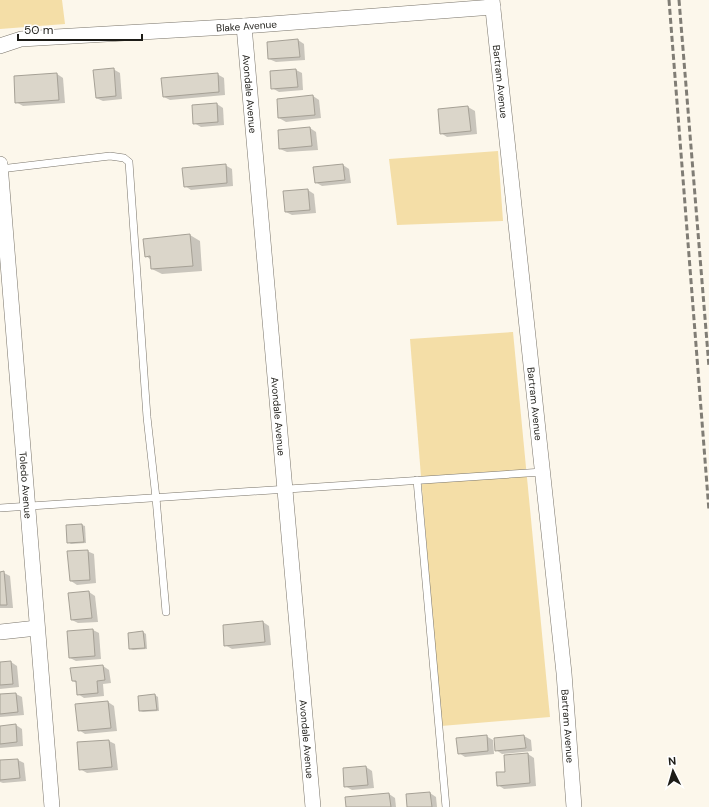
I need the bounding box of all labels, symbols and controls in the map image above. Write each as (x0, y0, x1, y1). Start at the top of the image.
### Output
scale bar (18, 16, 142, 42)
street label: Blake Avenue (216, 17, 278, 34)
text: 50 m (24, 22, 53, 38)
street label: Bartram Avenue (490, 44, 511, 119)
street label: Avondale Avenue (240, 54, 260, 134)
street label: Bartram Avenue (525, 366, 546, 441)
street label: Avondale Avenue (269, 376, 288, 457)
street label: Toledo Avenue (17, 451, 35, 519)
street label: Bartram Avenue (559, 689, 577, 764)
street label: Avondale Avenue (297, 699, 317, 780)
north arrow (653, 751, 693, 791)
text: N (668, 754, 677, 768)

